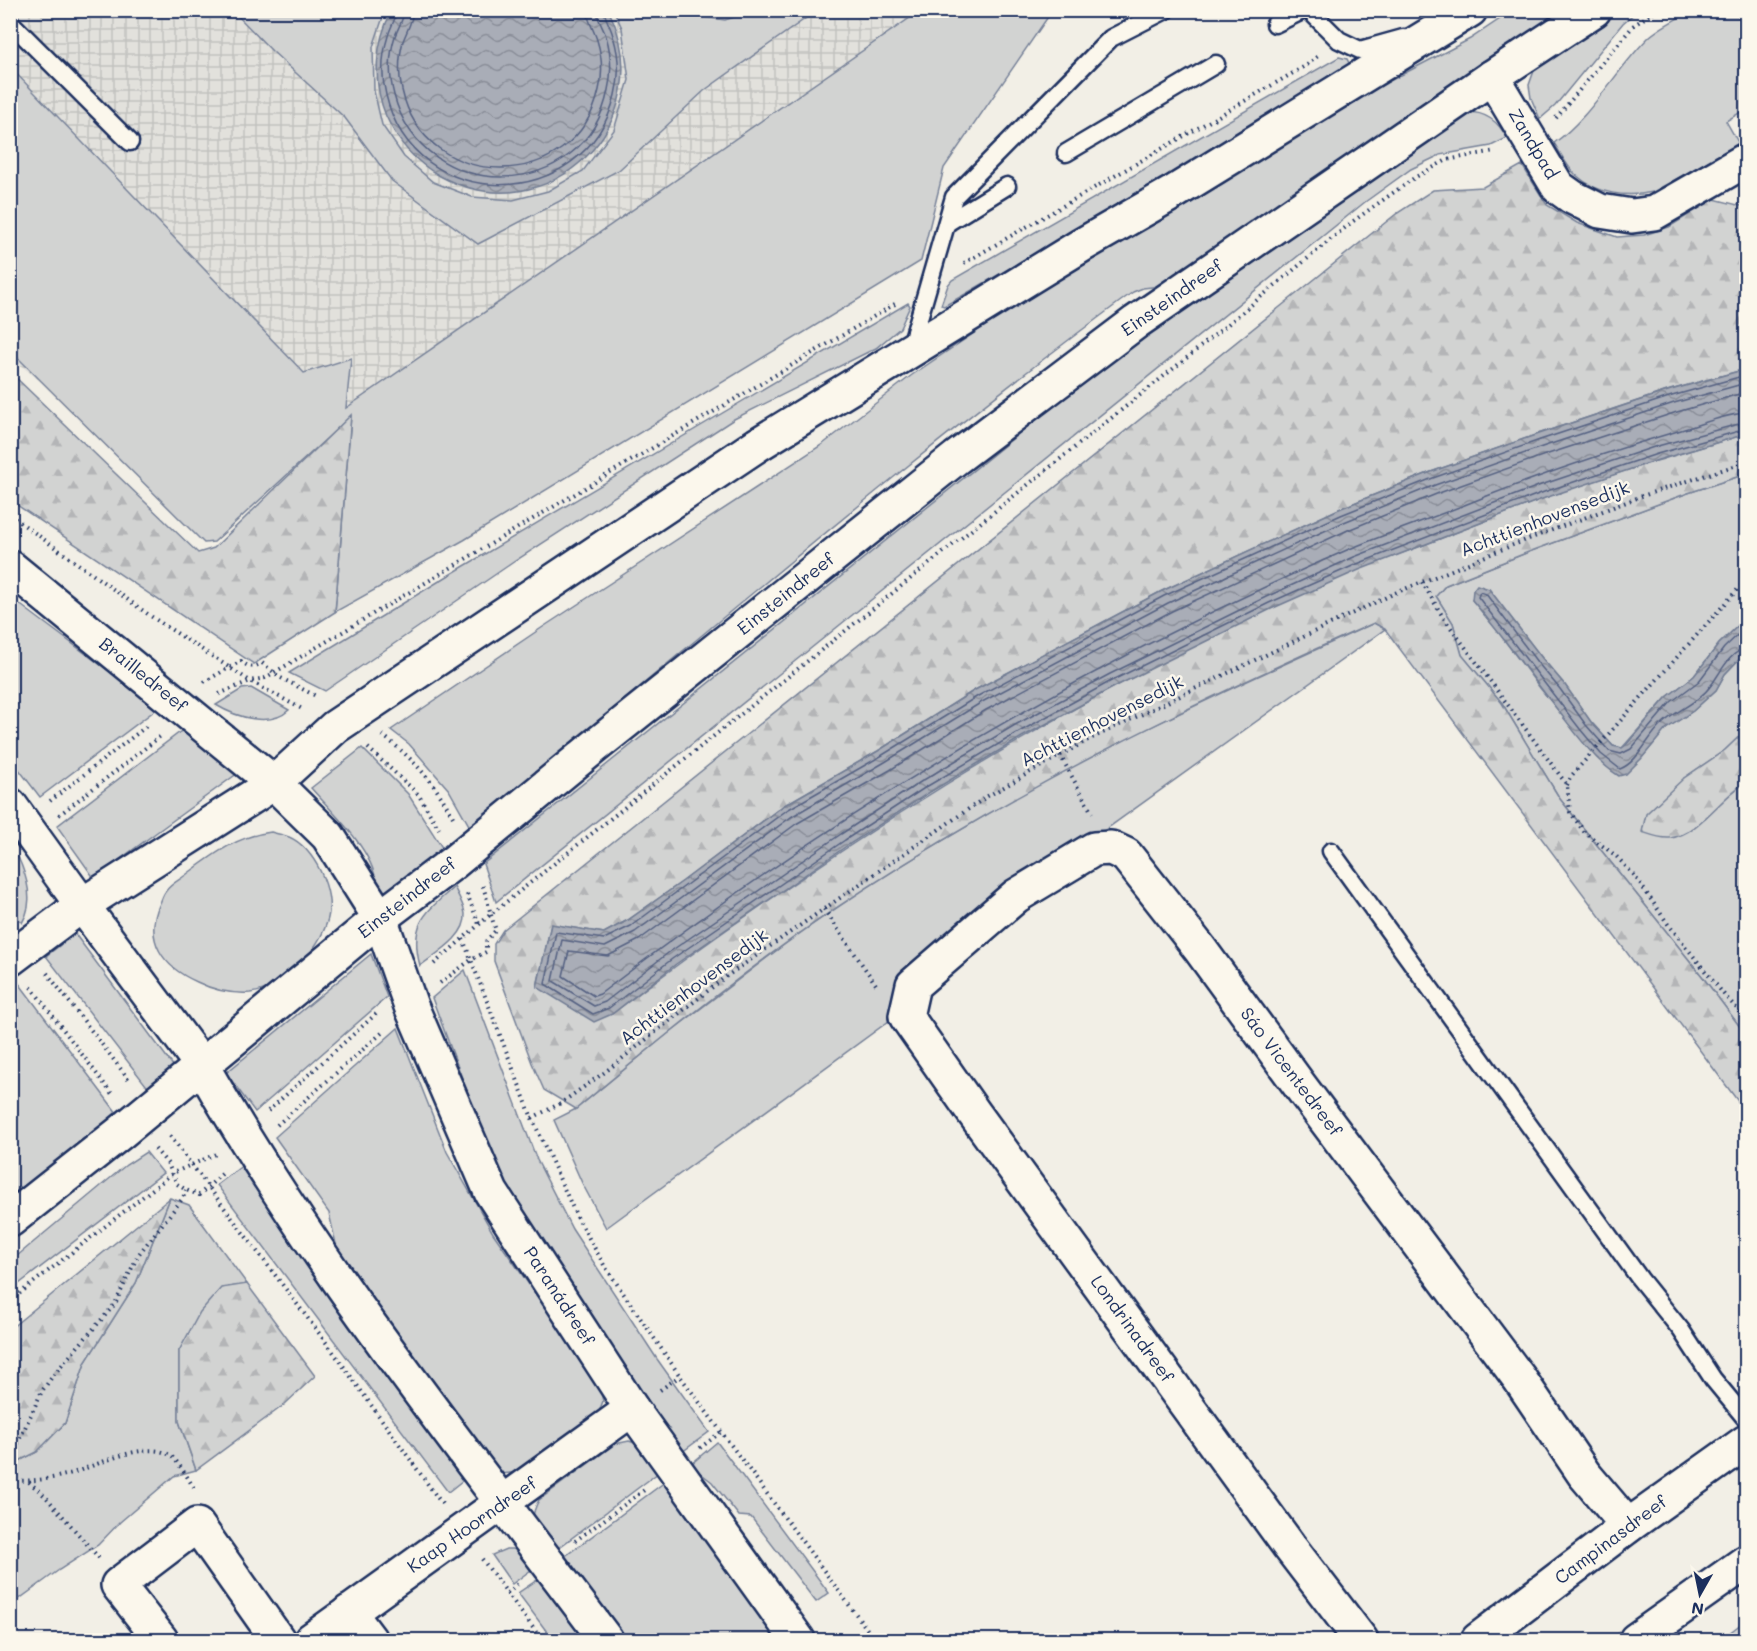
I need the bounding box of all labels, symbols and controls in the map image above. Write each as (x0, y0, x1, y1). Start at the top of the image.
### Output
street label: Zandpad (1503, 104, 1564, 183)
street label: Einsteindreef (1116, 253, 1228, 341)
street label: Achttienhovensedijk (1457, 475, 1633, 561)
street label: Einsteindreef (732, 546, 840, 640)
street label: Brailledreef (95, 631, 193, 718)
street label: Achttienhovensedijk (1016, 669, 1187, 772)
street label: Einsteindreef (352, 851, 461, 943)
street label: Achttienhovensedijk (614, 923, 772, 1050)
street label: Sáo Vicentedreef (1235, 1002, 1349, 1141)
street label: Paranádreef (519, 1241, 601, 1350)
street label: Londrinadreef (1086, 1270, 1180, 1388)
street label: Kaap Hoorndreef (402, 1470, 542, 1578)
street label: Campinasdreef (1549, 1488, 1672, 1589)
north arrow (1670, 1564, 1730, 1624)
text: N (1690, 1598, 1705, 1621)

